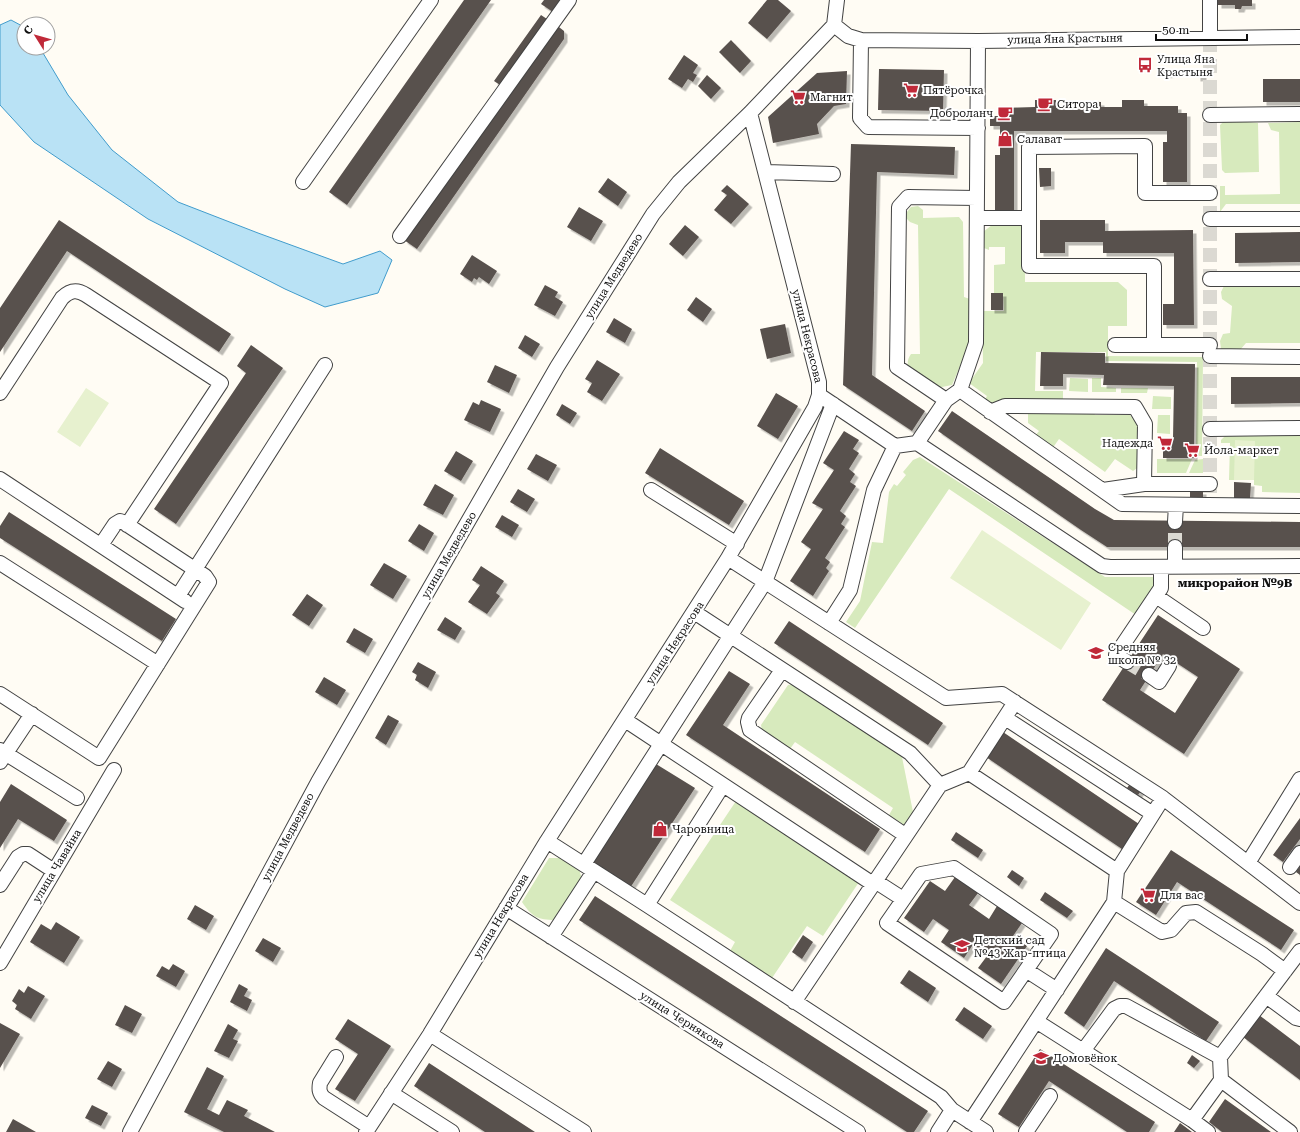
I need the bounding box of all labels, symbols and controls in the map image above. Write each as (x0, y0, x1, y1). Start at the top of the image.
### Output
north arrow (16, 16, 56, 56)
scale bar (1156, 16, 1247, 42)
text: С (21, 23, 36, 37)
text: 50 m (1162, 23, 1189, 37)
street label: улица Яна Крастыня (1007, 31, 1123, 47)
place label: Улица Яна Крастыня (1157, 53, 1215, 79)
bus stop icon: Улица Яна Крастыня (1136, 56, 1154, 74)
supermarket icon: Пятёрочка (902, 81, 920, 99)
place label: Пятёрочка (923, 84, 984, 97)
supermarket icon: Магнит (789, 88, 807, 106)
place label: Магнит (810, 91, 853, 104)
cafe icon: Ситора (1036, 95, 1054, 113)
place label: Ситора (1057, 98, 1098, 111)
cafe icon: Доброланч (996, 104, 1014, 122)
place label: Доброланч (930, 107, 993, 120)
shop icon: Салават (996, 130, 1014, 148)
place label: Салават (1017, 133, 1062, 146)
street label: улица Медведево (583, 231, 646, 321)
street label: улица Некрасова (789, 288, 825, 384)
supermarket icon: Надежда (1156, 434, 1174, 452)
place label: Надежда (1102, 437, 1153, 450)
supermarket icon: Йола-маркет (1183, 441, 1201, 459)
place label: Йола-маркет (1204, 443, 1279, 457)
street label: улица Медведево (419, 509, 479, 601)
district label: микрорайон №9В (1178, 576, 1293, 590)
street label: улица Некрасова (643, 599, 707, 687)
place label: Средняя школа № 32 (1108, 641, 1176, 667)
school or university icon: Средняя школа № 32 (1087, 644, 1105, 662)
street label: улица Медведево (259, 790, 317, 883)
shop icon: Чаровница (651, 820, 669, 838)
place label: Чаровница (672, 823, 734, 836)
street label: улица Чавайна (30, 827, 84, 905)
street label: улица Некрасова (471, 871, 531, 961)
supermarket icon: Для вас (1139, 886, 1157, 904)
place label: Для вас (1160, 889, 1203, 902)
place label: Детский сад №43 Жар-птица (974, 934, 1066, 960)
school or university icon: Детский сад №43 Жар-птица (953, 937, 971, 955)
street label: улица Чернякова (637, 989, 727, 1051)
school or university icon: Домовёнок (1032, 1049, 1050, 1067)
place label: Домовёнок (1053, 1052, 1117, 1065)

